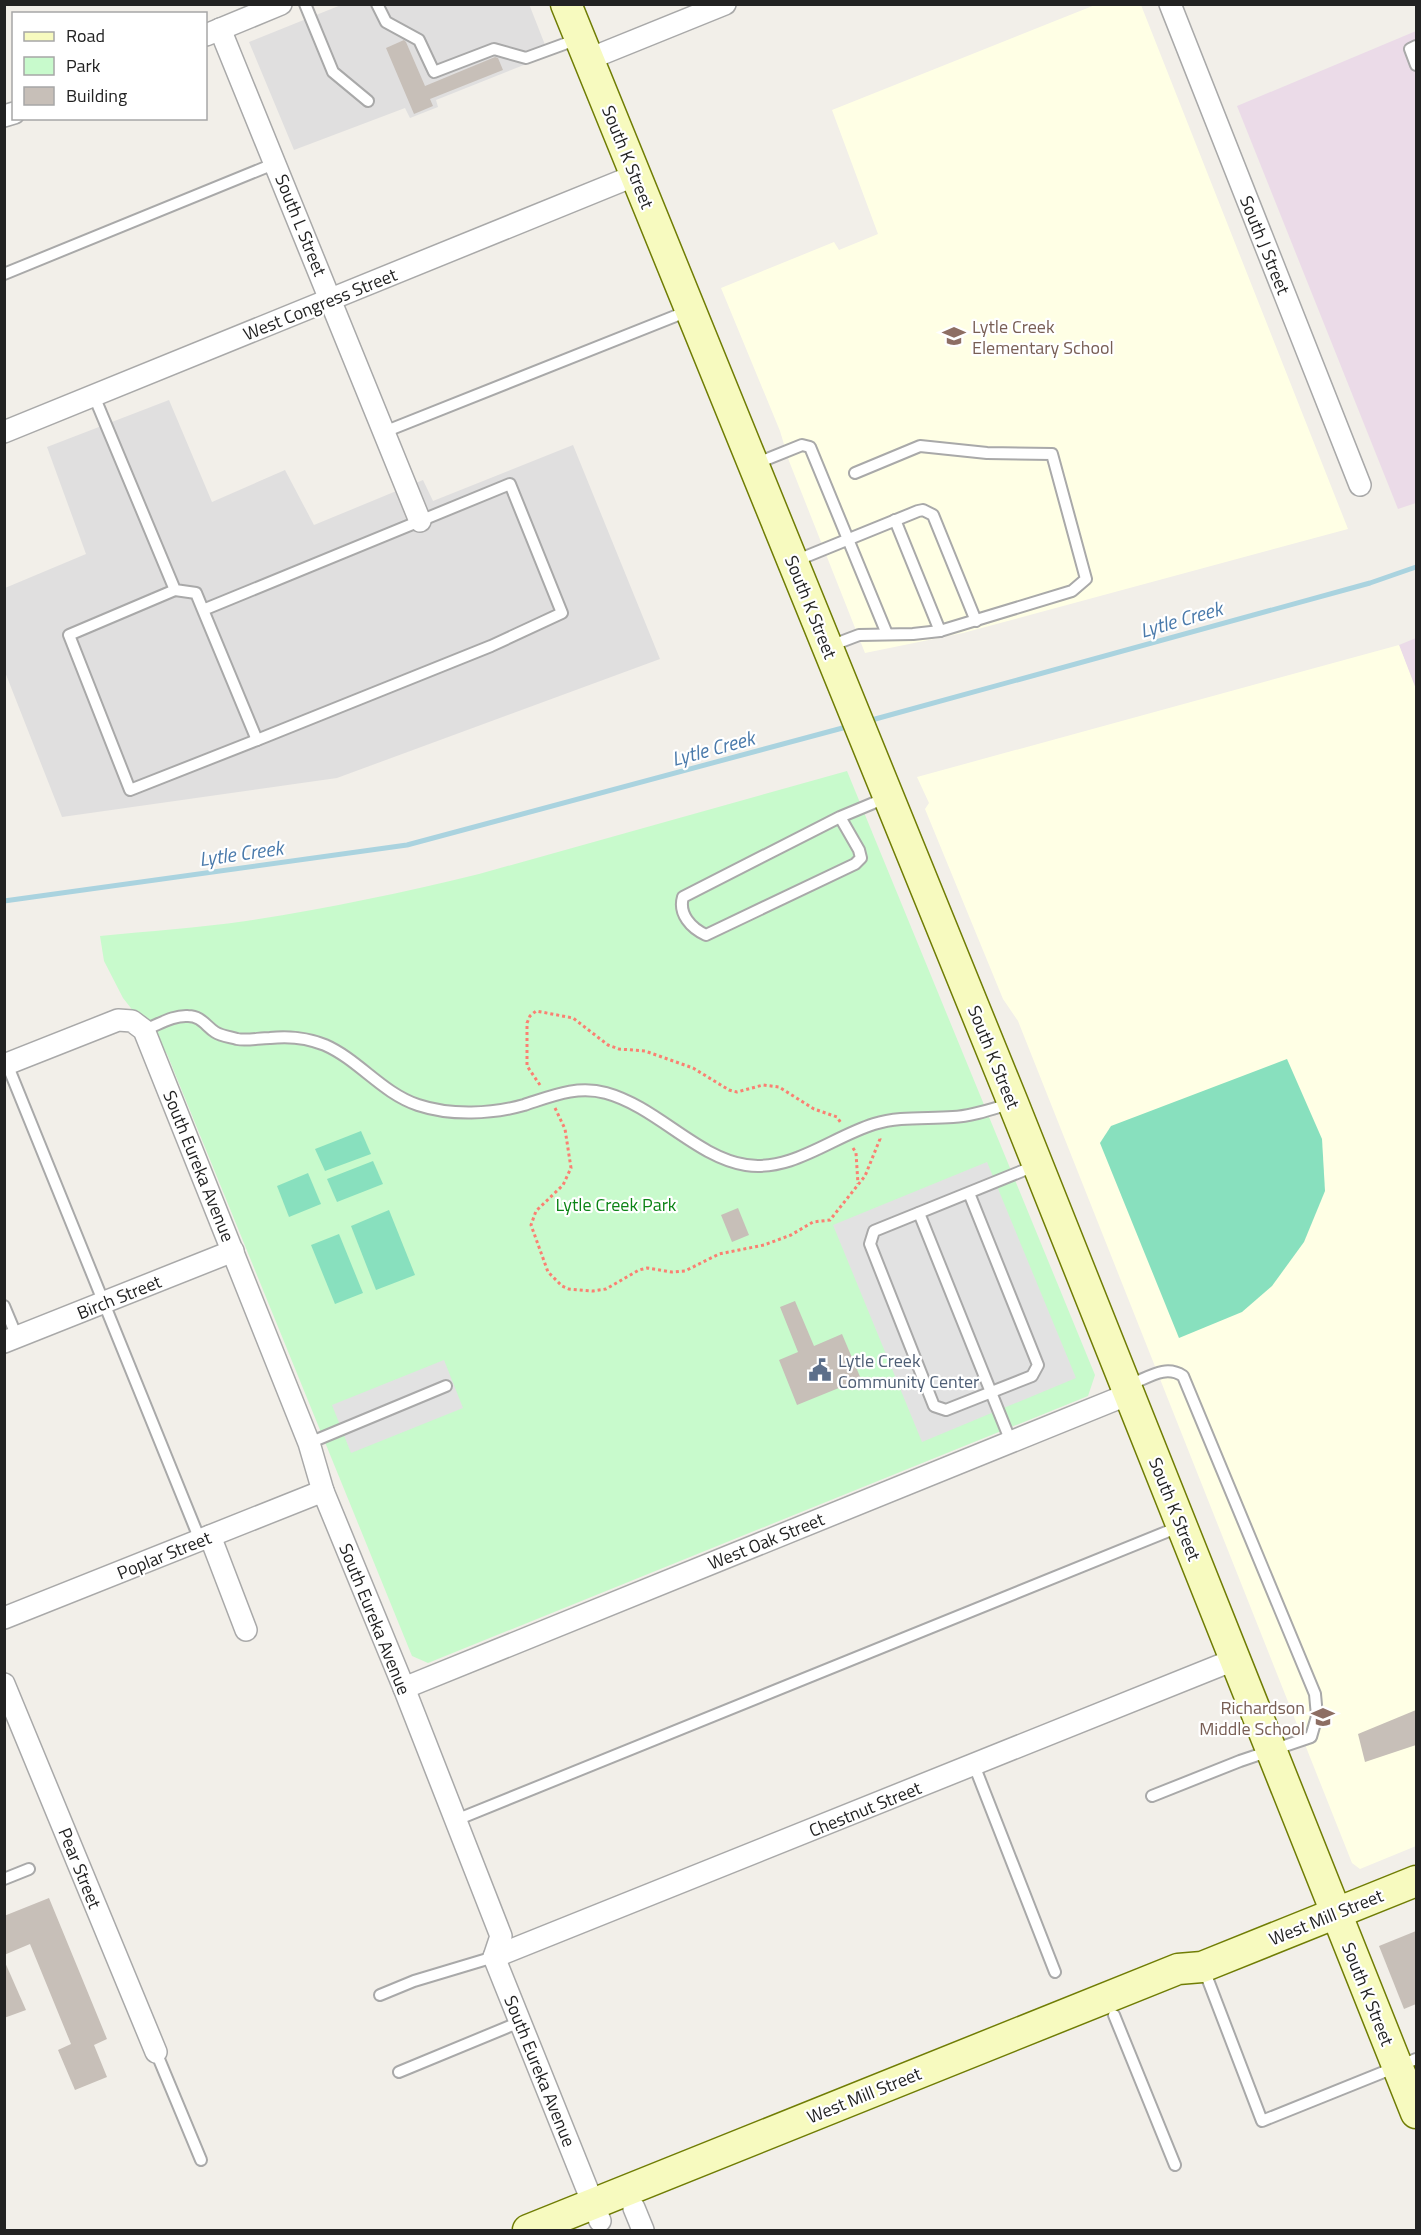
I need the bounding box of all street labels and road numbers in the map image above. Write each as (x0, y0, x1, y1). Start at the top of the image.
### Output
street label: South K Street (595, 101, 661, 213)
street label: South L Street (268, 170, 334, 281)
street label: South J Street (1233, 192, 1297, 299)
street label: West Congress Street (239, 261, 402, 347)
street label: South K Street (778, 551, 844, 663)
street label: South K Street (961, 1001, 1027, 1113)
street label: South Eureka Avenue (156, 1086, 242, 1246)
street label: Birch Street (73, 1268, 166, 1326)
street label: South K Street (1142, 1453, 1208, 1565)
street label: West Oak Street (704, 1505, 829, 1577)
street label: Poplar Street (113, 1524, 216, 1586)
street label: South Eureka Avenue (332, 1539, 418, 1699)
street label: Chestnut Street (805, 1774, 926, 1844)
street label: Pear Street (52, 1823, 109, 1913)
street label: West Mill Street (1265, 1882, 1388, 1952)
street label: South K Street (1335, 1938, 1401, 2050)
street label: South Eureka Avenue (497, 1991, 583, 2151)
street label: West Mill Street (803, 2060, 926, 2130)

